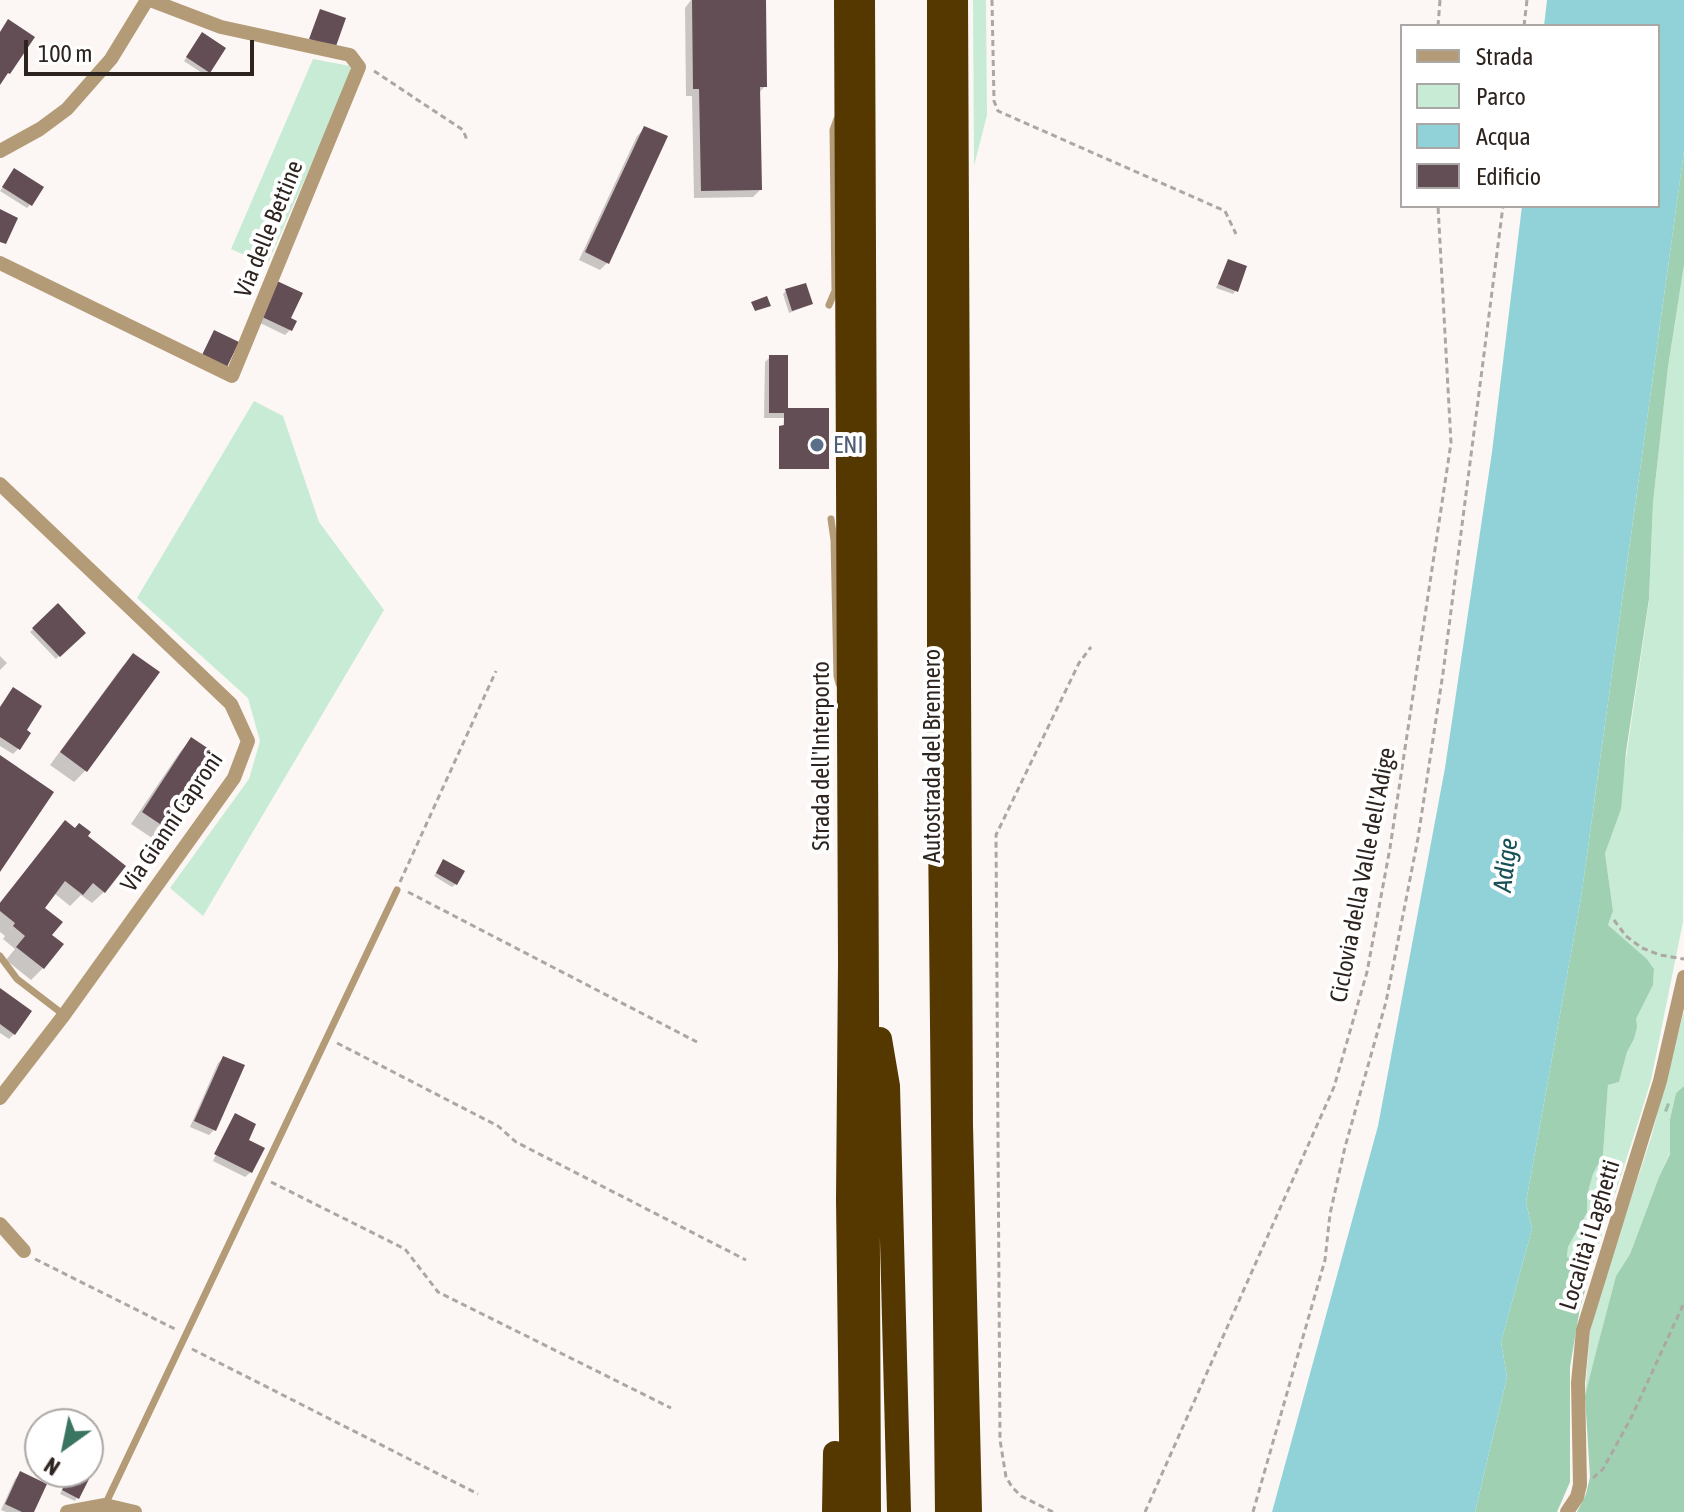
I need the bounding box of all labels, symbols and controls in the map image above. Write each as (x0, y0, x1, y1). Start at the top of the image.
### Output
scale bar (28, 24, 258, 74)
legend (1400, 24, 1660, 208)
text: 100 m (38, 40, 92, 67)
text: Strada (1476, 43, 1533, 70)
text: Parco (1476, 83, 1526, 110)
text: Acqua (1476, 123, 1531, 150)
street label: Via delle Bettine (229, 156, 309, 302)
text: Edificio (1476, 163, 1541, 190)
place label: ENI (833, 431, 864, 459)
marker: ENI (808, 436, 826, 454)
street label: Autostrada del Brennero (918, 649, 946, 863)
street label: Strada dell'Interporto (807, 661, 835, 851)
street label: Ciclovia della Valle dell'Adige (1324, 745, 1402, 1005)
street label: Via Gianni Caproni (115, 747, 229, 897)
water label: Adige (1487, 836, 1525, 894)
street label: Località i Laghetti (1554, 1157, 1626, 1313)
north arrow (24, 1408, 104, 1488)
text: N (39, 1452, 65, 1481)

